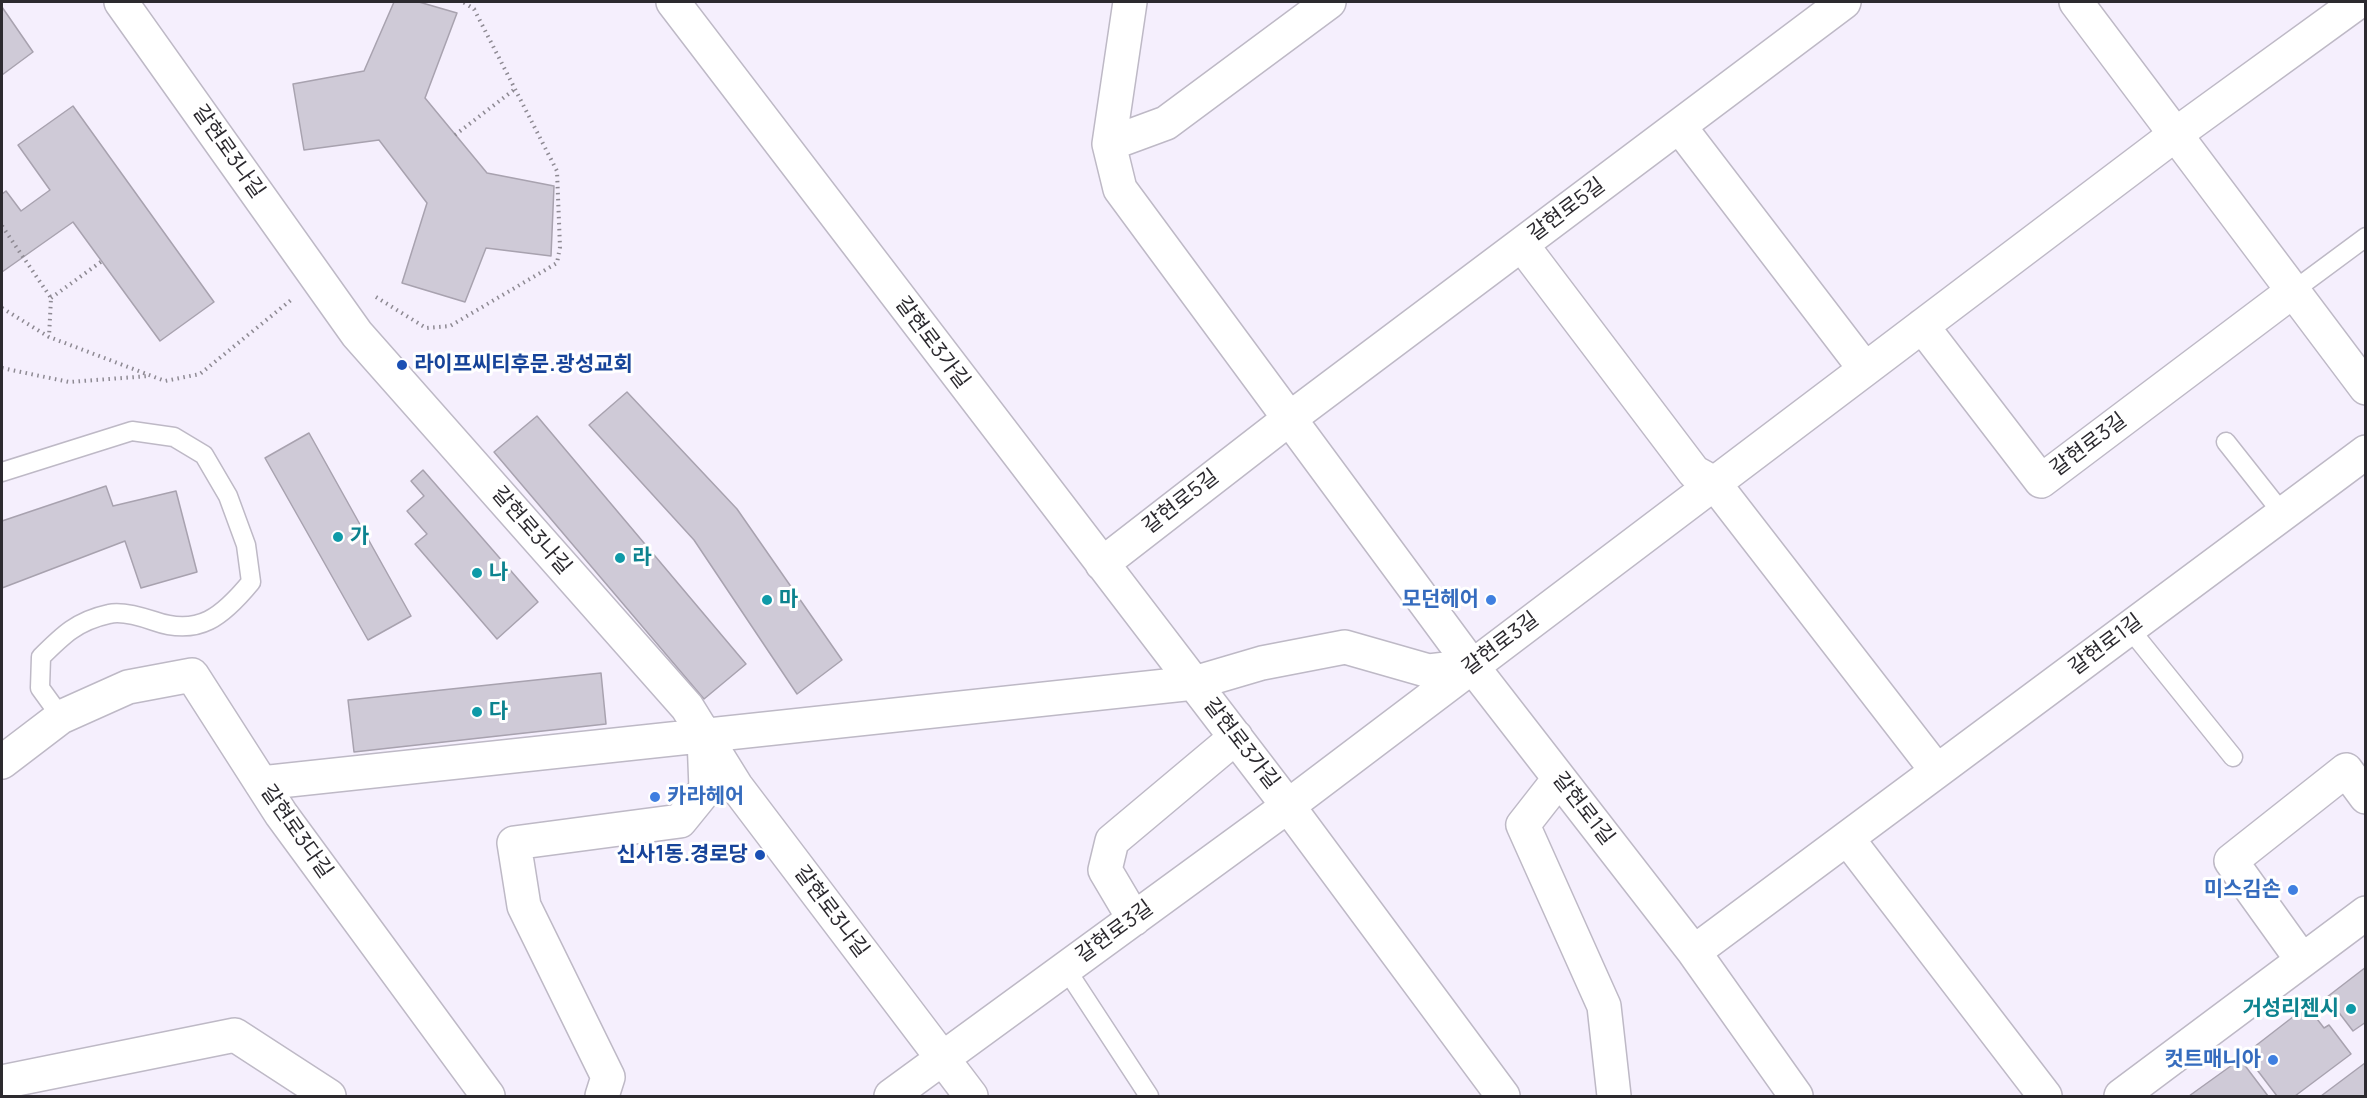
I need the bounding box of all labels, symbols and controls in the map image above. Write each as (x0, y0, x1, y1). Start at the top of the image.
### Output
street label: 갈현로3나길 (187, 100, 269, 204)
street label: 갈현로5길 (1524, 173, 1610, 247)
street label: 갈현로3가길 (889, 292, 975, 394)
place label: 라이프씨티후문.광성교회 (414, 352, 633, 378)
marker: 라이프씨티후문.광성교회 (395, 358, 409, 372)
street label: 갈현로3길 (2046, 408, 2132, 482)
street label: 갈현로5길 (1138, 465, 1224, 539)
street label: 갈현로3나길 (486, 482, 576, 580)
place label: 가 (350, 524, 369, 550)
marker: 가 (331, 530, 345, 544)
place label: 라 (632, 545, 651, 571)
marker: 라 (613, 551, 627, 565)
place label: 나 (489, 560, 508, 586)
marker: 나 (470, 566, 484, 580)
place label: 마 (779, 587, 798, 613)
place label: 모던헤어 (1402, 587, 1479, 613)
marker: 마 (760, 593, 774, 607)
marker: 모던헤어 (1484, 593, 1498, 607)
street label: 갈현로3길 (1458, 607, 1544, 681)
street label: 갈현로1길 (2064, 609, 2148, 681)
street label: 갈현로3가길 (1198, 694, 1284, 794)
place label: 다 (489, 699, 508, 725)
marker: 다 (470, 705, 484, 719)
street label: 갈현로1길 (1547, 768, 1619, 850)
street label: 갈현로3다길 (255, 780, 337, 884)
place label: 카라헤어 (667, 784, 744, 810)
marker: 카라헤어 (648, 790, 662, 804)
place label: 신사1동.경로당 (617, 842, 748, 868)
marker: 신사1동.경로당 (753, 848, 767, 862)
street label: 갈현로3나길 (788, 861, 874, 963)
place label: 미스김손 (2204, 877, 2281, 903)
marker: 미스김손 (2286, 883, 2300, 897)
street label: 갈현로3길 (1072, 896, 1158, 968)
place label: 거성리젠시 (2242, 996, 2339, 1022)
marker: 거성리젠시 (2344, 1002, 2358, 1016)
place label: 컷트매니아 (2164, 1047, 2261, 1073)
marker: 컷트매니아 (2266, 1053, 2280, 1067)

